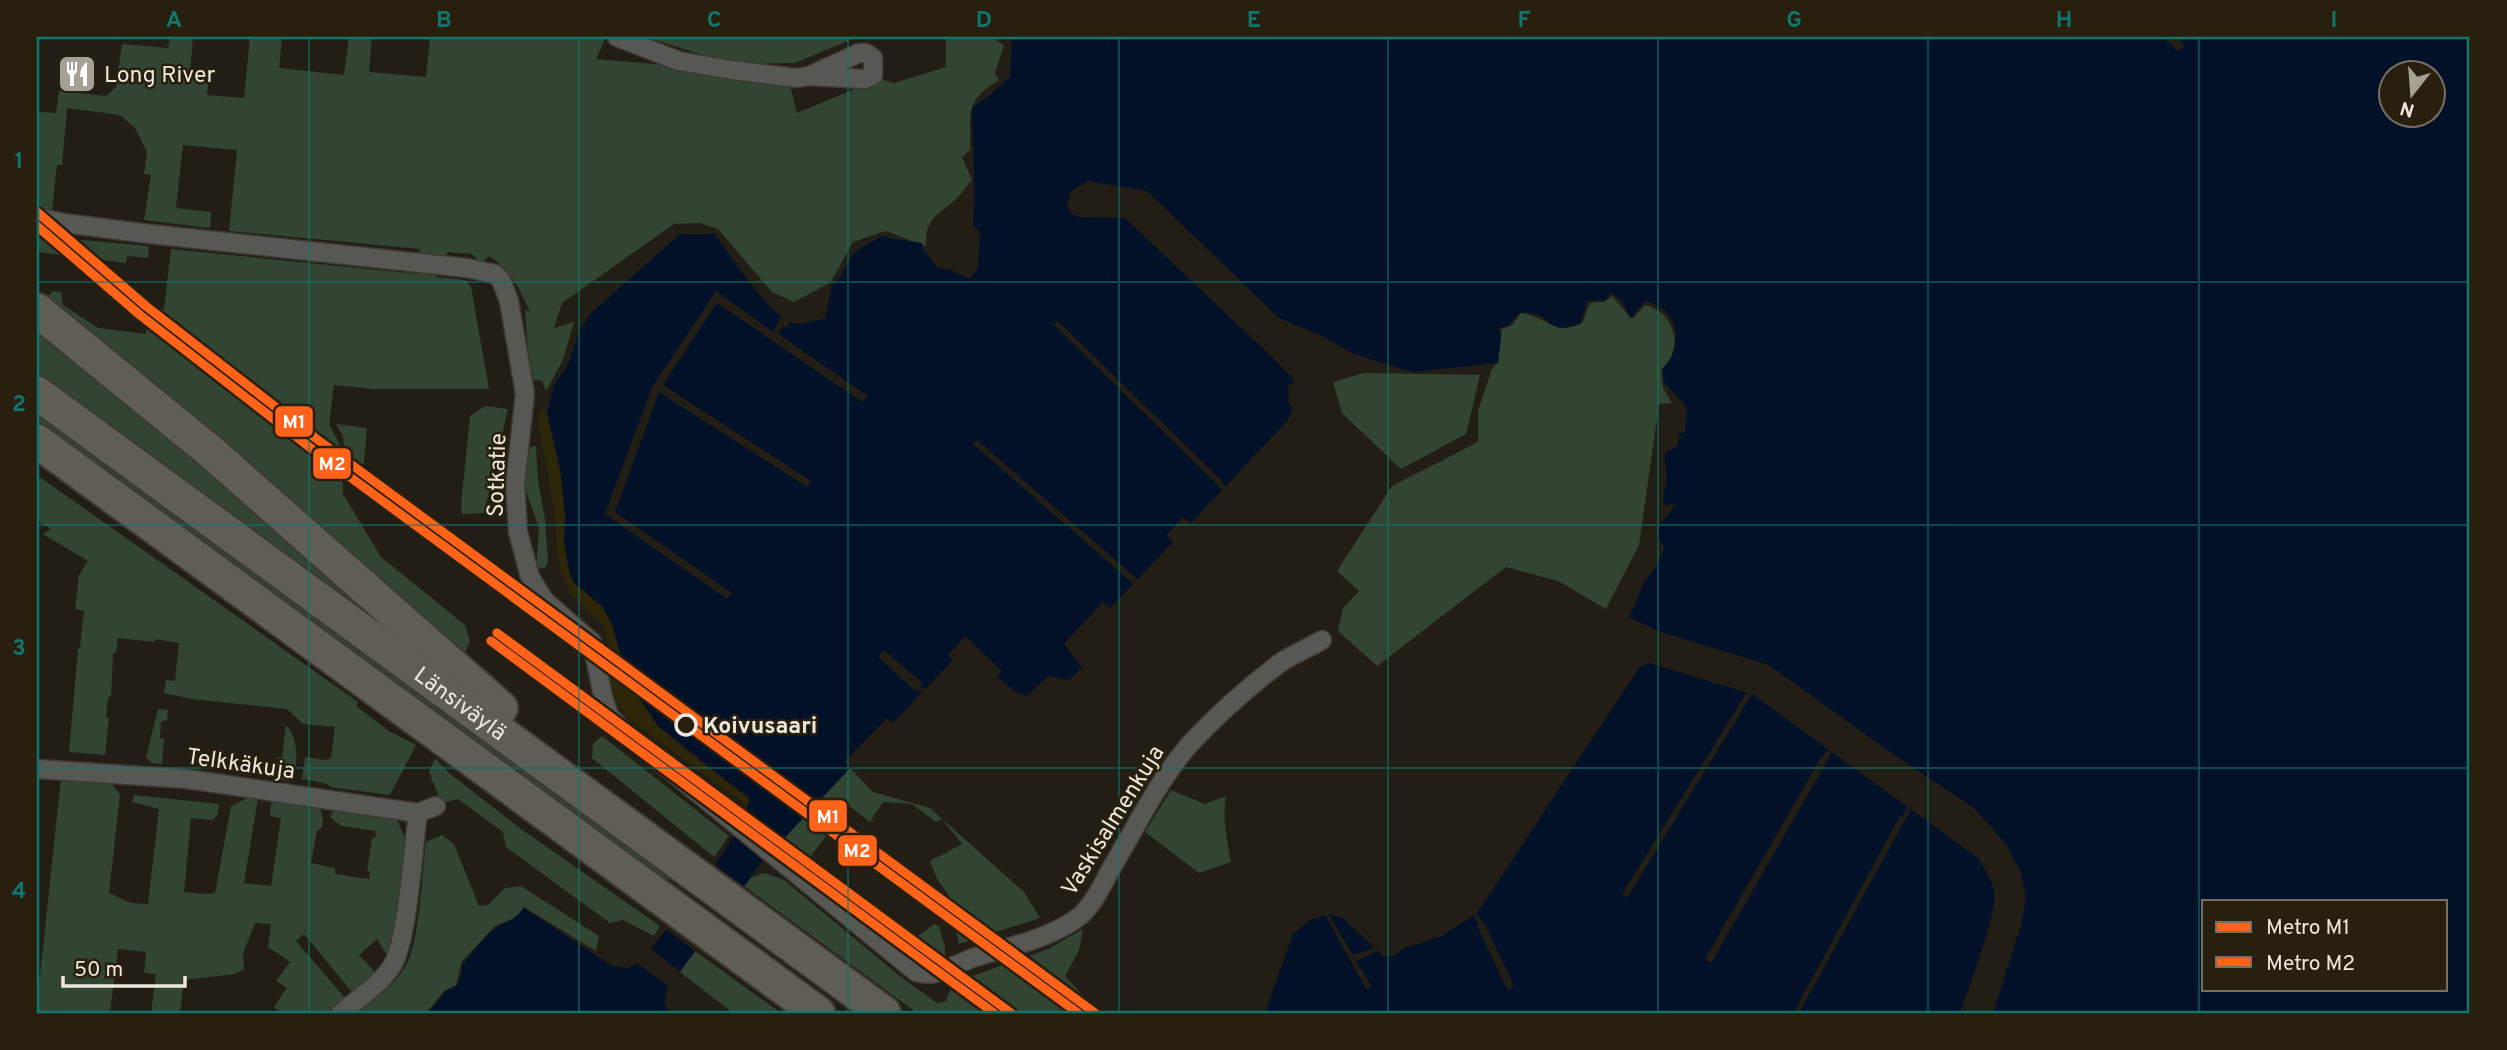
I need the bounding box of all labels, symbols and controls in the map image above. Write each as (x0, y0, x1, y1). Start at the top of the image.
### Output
text: A (166, 7, 182, 36)
text: B (436, 7, 452, 36)
text: C (707, 7, 721, 36)
text: D (976, 7, 992, 36)
text: E (1247, 7, 1261, 36)
text: F (1517, 7, 1531, 36)
text: G (1786, 7, 1802, 36)
text: H (2056, 7, 2072, 36)
text: I (2331, 7, 2337, 36)
restaurant icon: Long River (56, 53, 98, 95)
north arrow (2378, 60, 2448, 130)
place label: Long River (104, 62, 216, 91)
text: N (2398, 95, 2418, 122)
text: 1 (14, 148, 24, 177)
text: 2 (12, 391, 26, 420)
line badge: M1 (274, 405, 314, 438)
text: M1 (283, 411, 305, 435)
street label: Sotkatie (483, 433, 514, 518)
line badge: M2 (312, 447, 352, 480)
text: M2 (319, 453, 346, 477)
text: 3 (12, 635, 26, 664)
street label: Länsiväylä (407, 662, 511, 749)
place label: Koivusaari (703, 713, 817, 742)
marker: Koivusaari (675, 714, 697, 736)
street label: Vaskisalmenkuja (1056, 741, 1172, 902)
street label: Telkkäkuja (185, 744, 297, 787)
line badge: M1 (808, 799, 848, 833)
text: M1 (817, 806, 839, 830)
line badge: M2 (837, 834, 878, 867)
text: M2 (844, 840, 871, 864)
text: 4 (12, 878, 26, 907)
legend (2202, 900, 2448, 990)
text: Metro M1 (2266, 915, 2350, 942)
scale bar (63, 945, 186, 989)
text: Metro M2 (2266, 951, 2355, 978)
text: 50 m (74, 957, 123, 984)

